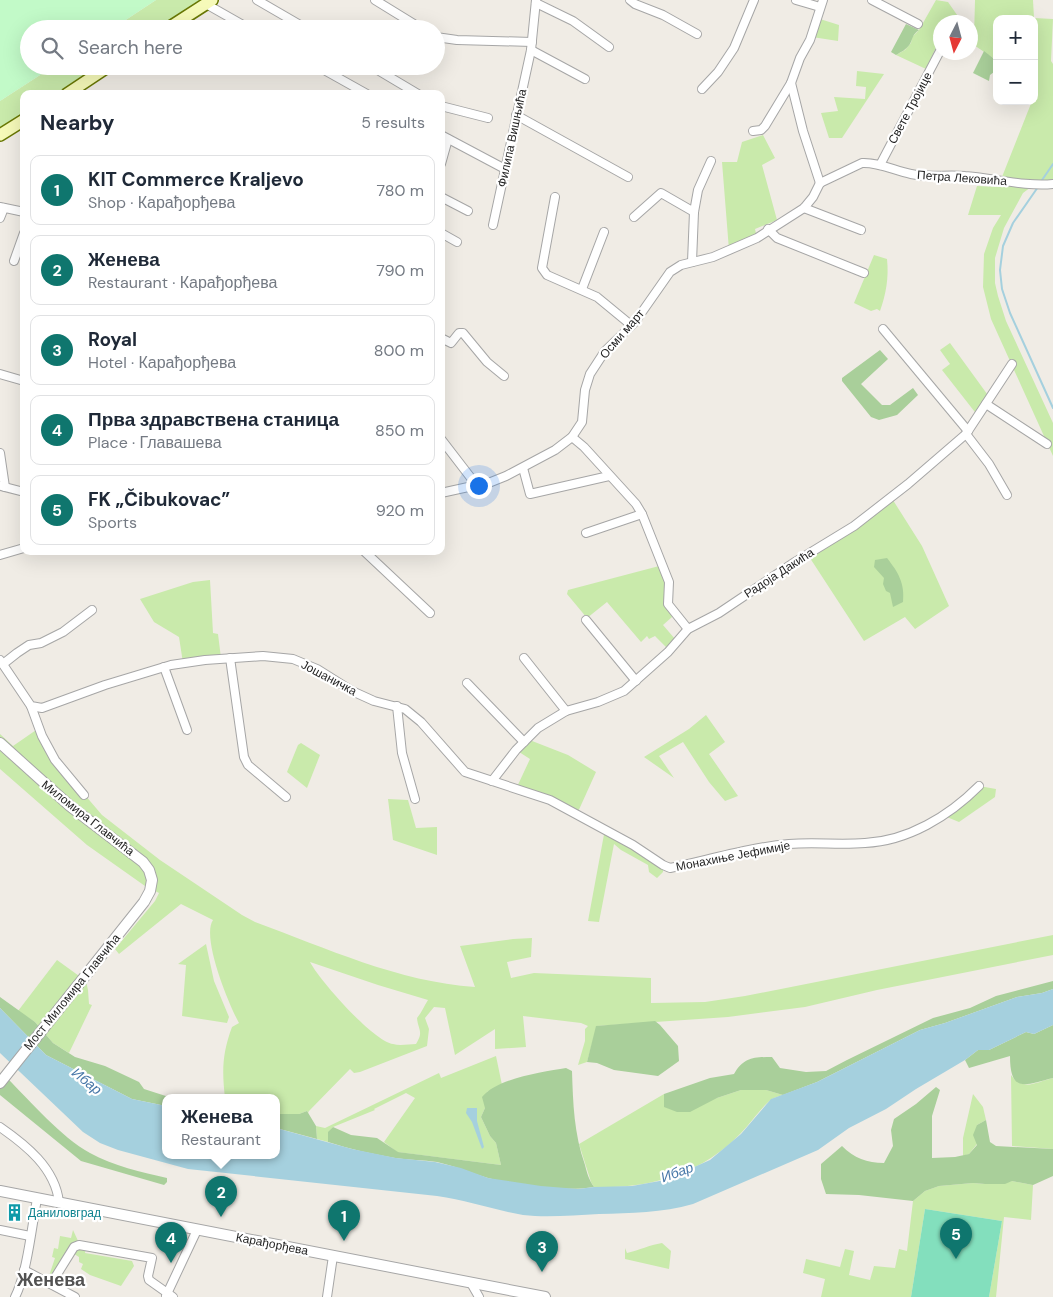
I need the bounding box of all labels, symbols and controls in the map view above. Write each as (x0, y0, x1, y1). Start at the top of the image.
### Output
north arrow (933, 15, 978, 60)
map controls (993, 15, 1038, 105)
button: + (993, 15, 1038, 60)
search box (20, 20, 445, 75)
icon: search (38, 34, 66, 62)
text: Search here (78, 35, 183, 60)
button: − (993, 60, 1038, 105)
street label: Свете Тројице (884, 69, 936, 147)
street label: Филипа Вишњића (494, 87, 530, 189)
text: Nearby (40, 109, 114, 137)
text: 5 results (361, 112, 425, 133)
text: KIT Commerce Kraljevo (88, 167, 304, 192)
street label: Петра Лековића (917, 167, 1008, 189)
text: 1 (54, 180, 60, 201)
text: 780 m (377, 180, 424, 201)
text: Shop · Карађорђева (88, 192, 235, 213)
text: Женева (88, 247, 160, 272)
text: 2 (52, 260, 62, 281)
text: 790 m (376, 260, 424, 281)
text: Restaurant · Карађорђева (88, 272, 277, 293)
street label: Осми март (596, 306, 648, 362)
text: Royal (88, 327, 137, 352)
text: 3 (52, 340, 62, 361)
text: 800 m (374, 340, 424, 361)
text: Hotel · Карађорђева (88, 352, 236, 373)
text: Прва здравствена станица (88, 407, 339, 432)
text: 4 (52, 420, 62, 441)
text: 850 m (375, 420, 424, 441)
text: Place · Главашева (88, 432, 222, 453)
your location (466, 473, 492, 499)
text: FK „Čibukovac” (88, 487, 230, 512)
text: 5 (52, 500, 62, 521)
text: 920 m (376, 500, 424, 521)
text: Sports (88, 512, 137, 533)
street label: Радоја Дакића (741, 544, 817, 602)
street label: Јошаничка (298, 657, 360, 699)
street label: Миломира Главчића (38, 777, 138, 859)
street label: Монахиње Јефимије (675, 837, 792, 875)
street label: Мост Миломира Главчића (20, 930, 124, 1053)
water label: Ибар (68, 1063, 106, 1099)
popup (162, 1094, 280, 1159)
text: Женева (181, 1104, 253, 1129)
text: Restaurant (181, 1129, 261, 1150)
water label: Ибар (658, 1158, 696, 1186)
pin: 2 (205, 1176, 237, 1217)
pin: 1 (328, 1200, 360, 1241)
building icon: Даниловград (4, 1203, 24, 1223)
place label: Даниловград (28, 1205, 101, 1221)
pin: 5 (940, 1218, 972, 1259)
pin: 4 (155, 1222, 187, 1263)
street label: Карађорђева (234, 1229, 310, 1259)
pin: 3 (526, 1231, 558, 1272)
district label: Женева (16, 1268, 86, 1292)

